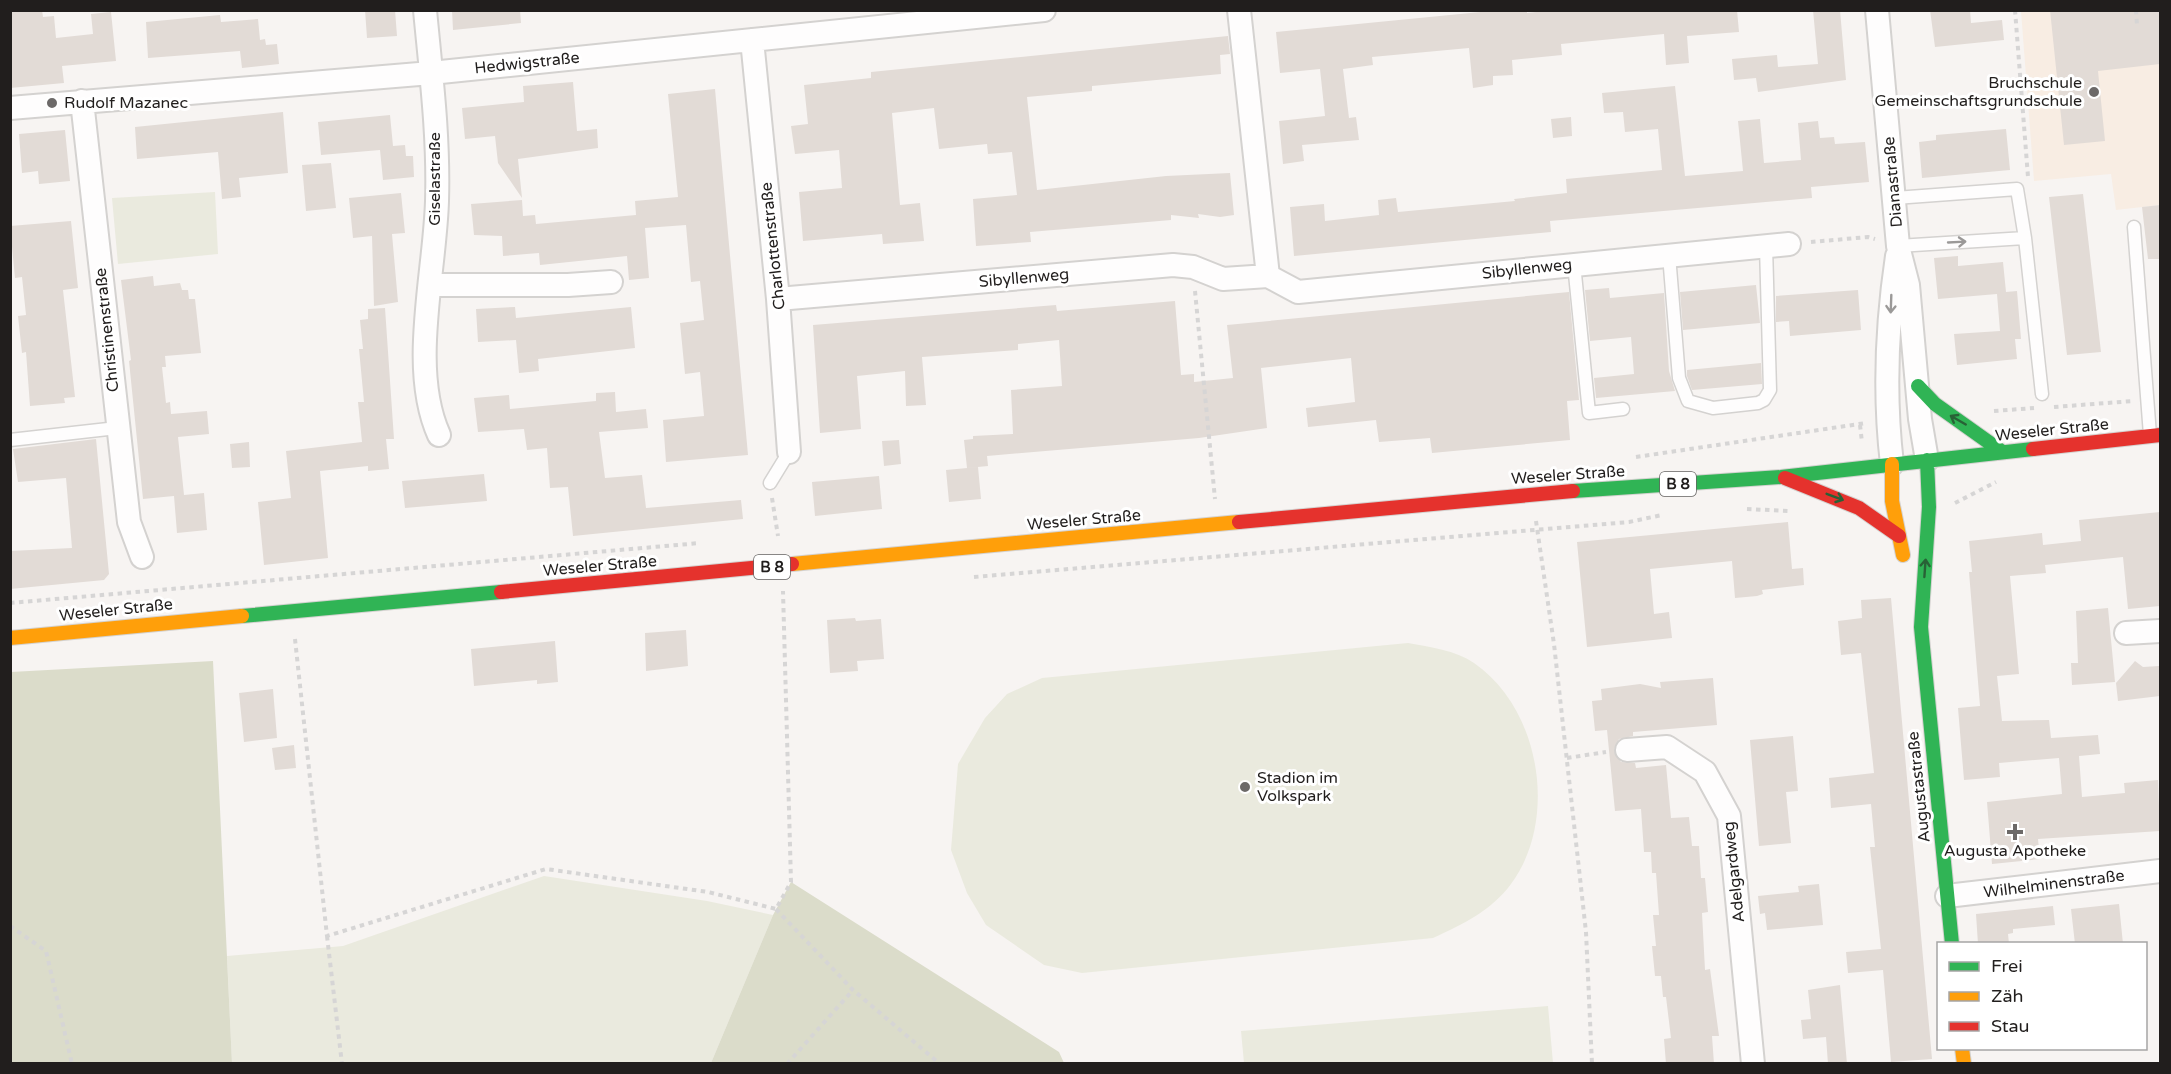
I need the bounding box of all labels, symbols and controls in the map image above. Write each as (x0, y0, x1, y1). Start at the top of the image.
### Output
street label: Hedwigstraße (474, 48, 580, 78)
place label: Bruchschule Gemeinschaftsgrundschule (1874, 73, 2082, 111)
marker: Bruchschule Gemeinschaftsgrundschule (2087, 85, 2101, 99)
place label: Rudolf Mazanec (64, 93, 188, 113)
marker: Rudolf Mazanec (45, 96, 59, 110)
street label: Giselastraße (425, 132, 445, 226)
street label: Dianastraße (1879, 136, 1907, 228)
street label: Charlottenstraße (756, 181, 790, 311)
one-way arrow (1946, 237, 1966, 248)
street label: Sibyllenweg (1481, 254, 1573, 284)
street label: Sibyllenweg (978, 264, 1070, 292)
street label: Christinenstraße (91, 267, 123, 393)
one-way arrow (1886, 293, 1897, 313)
one-way arrow (1950, 414, 1967, 426)
street label: Weseler Straße (1994, 414, 2110, 446)
street label: Weseler Straße (1510, 461, 1626, 489)
road number: B 8 (1660, 472, 1696, 496)
one-way arrow (1826, 492, 1844, 503)
street label: Weseler Straße (1026, 505, 1142, 535)
street label: Weseler Straße (542, 551, 658, 581)
road number: B 8 (754, 555, 790, 579)
one-way arrow (1920, 559, 1931, 579)
street label: Weseler Straße (58, 594, 174, 626)
street label: Augustastraße (1903, 730, 1935, 844)
place label: Stadion im Volkspark (1257, 768, 1338, 806)
marker: Stadion im Volkspark (1238, 780, 1252, 794)
street label: Adelgardweg (1719, 820, 1749, 924)
marker: Augusta Apotheke (2008, 825, 2022, 839)
place label: Augusta Apotheke (1944, 841, 2086, 861)
street label: Wilhelminenstraße (1982, 865, 2126, 903)
legend (1937, 942, 2147, 1050)
text: Frei (1991, 955, 2023, 977)
text: Zäh (1991, 985, 2024, 1007)
text: Stau (1991, 1015, 2030, 1037)

